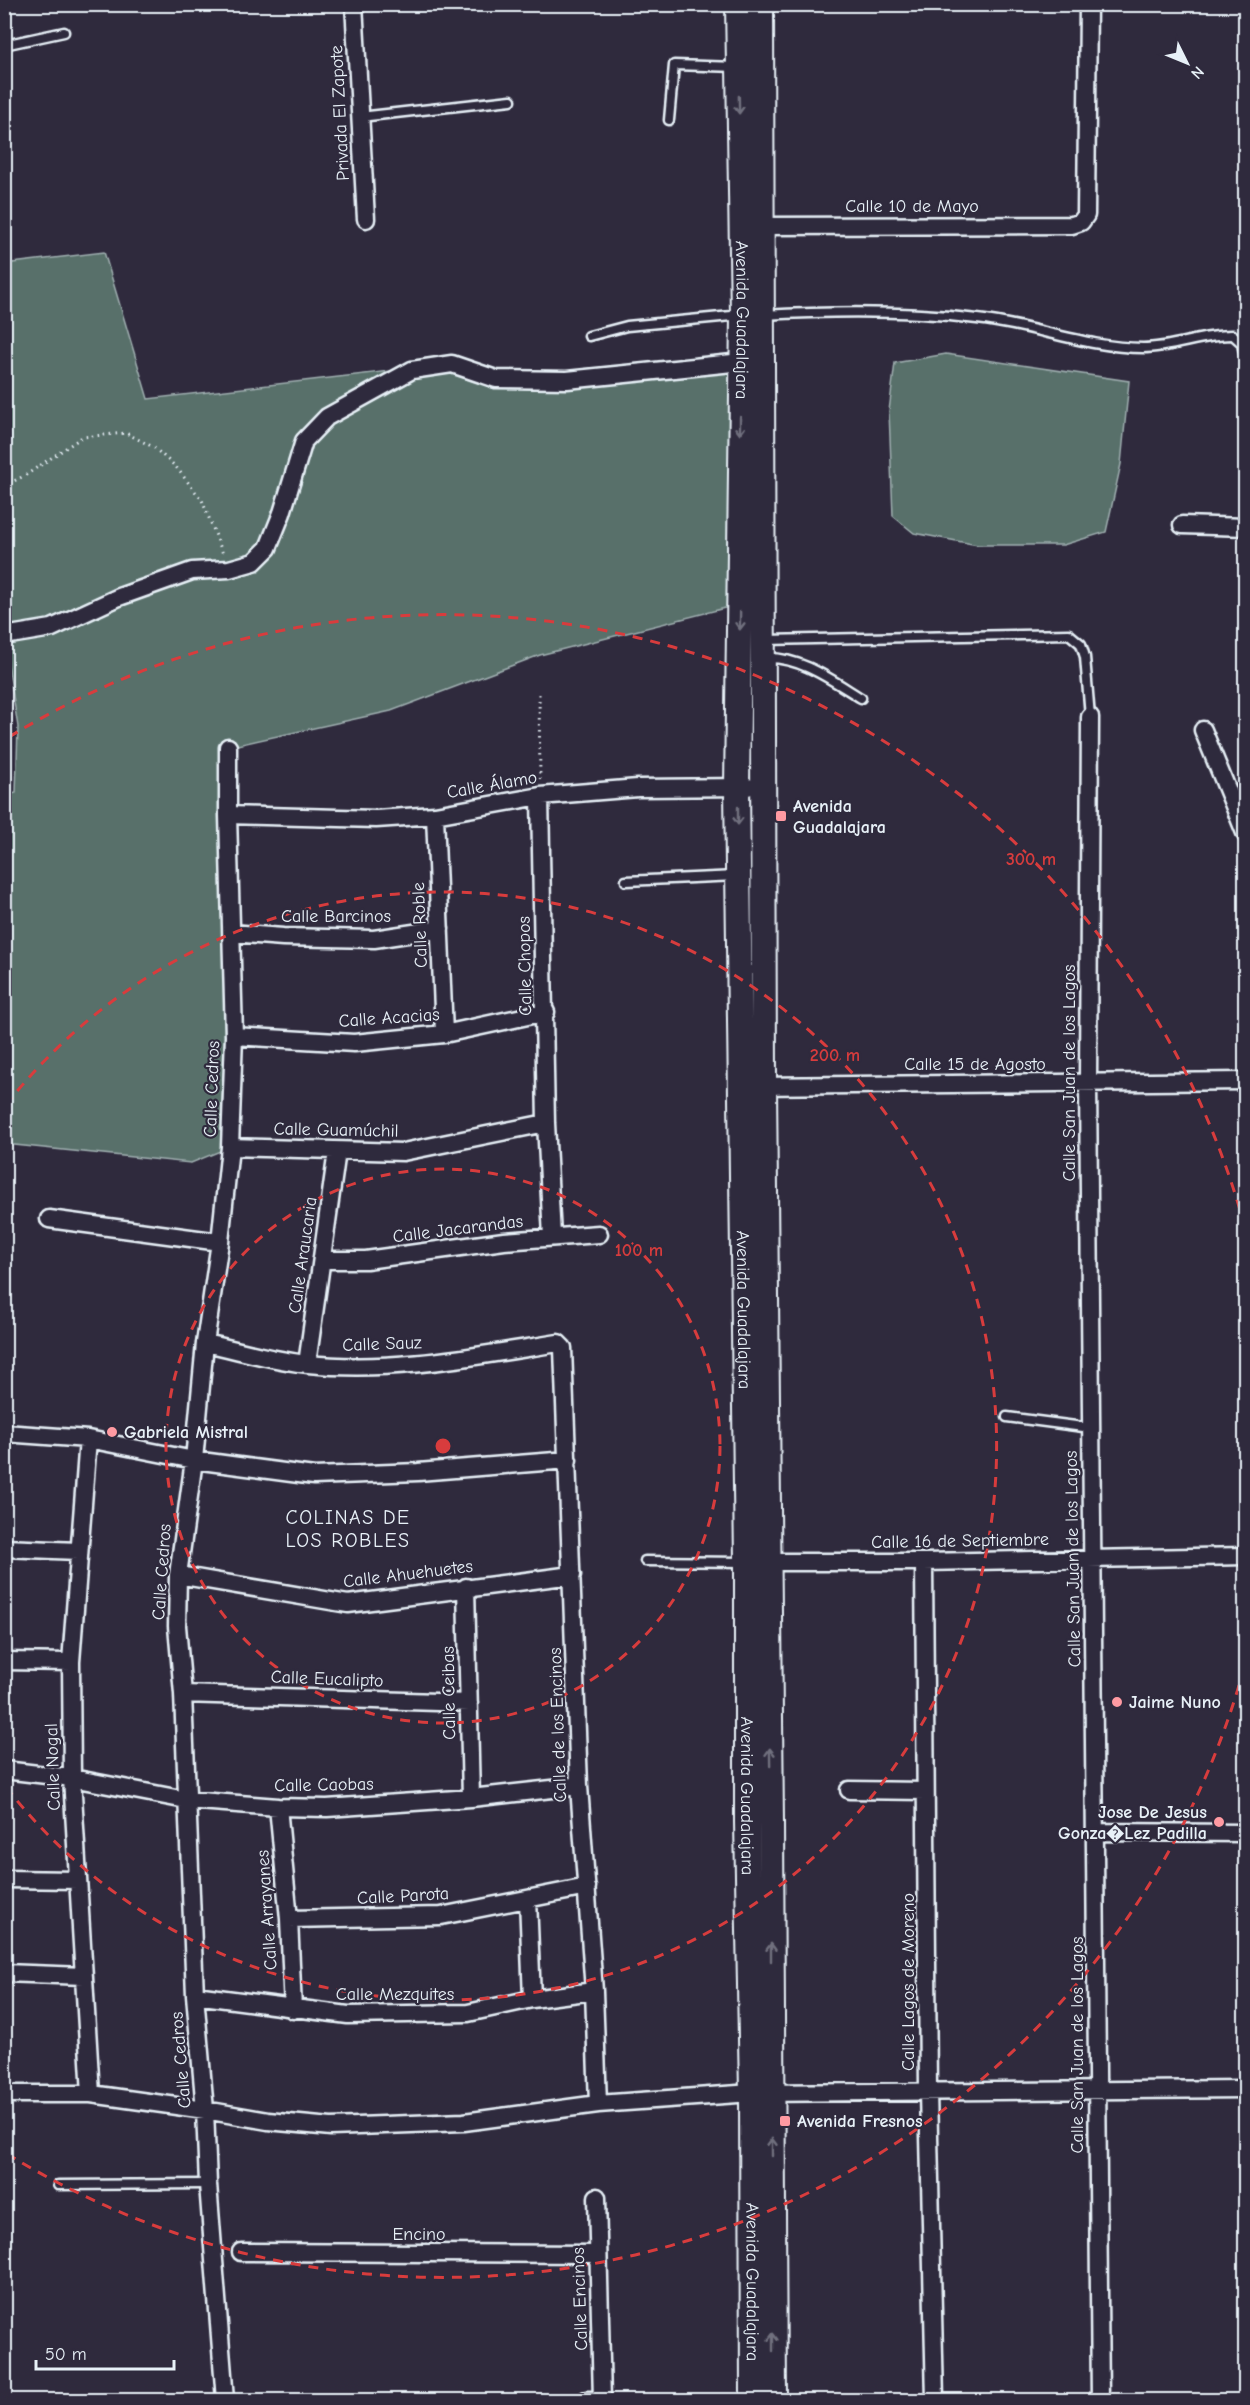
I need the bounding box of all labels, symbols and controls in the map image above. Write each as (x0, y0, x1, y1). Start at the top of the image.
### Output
north arrow (1157, 33, 1217, 93)
street label: Privada El Zapote (326, 45, 354, 181)
text: N (1187, 63, 1207, 83)
one-way arrow (733, 94, 745, 114)
street label: Calle 10 de Mayo (845, 196, 979, 217)
street label: Avenida Guadalajara (731, 240, 754, 399)
one-way arrow (734, 415, 746, 435)
one-way arrow (734, 610, 746, 630)
street label: Calle Álamo (445, 766, 539, 803)
place label: Avenida Guadalajara (793, 796, 886, 838)
one-way arrow (732, 805, 743, 825)
marker: Avenida Guadalajara (774, 809, 788, 823)
text: 300 m (1006, 849, 1056, 870)
street label: Calle Roble (408, 882, 432, 968)
street label: Calle Barcinos (281, 906, 391, 927)
street label: Calle Chopos (514, 916, 536, 1016)
street label: Calle San Juan de los Lagos (1059, 965, 1080, 1181)
street label: Calle Acacias (338, 1004, 440, 1032)
street label: Calle Cedros (200, 1040, 224, 1138)
text: 200 m (810, 1045, 860, 1066)
street label: Calle 15 de Agosto (904, 1054, 1046, 1075)
street label: Calle Guamúchil (273, 1118, 399, 1142)
street label: Calle Araucaria (284, 1195, 322, 1315)
street label: Calle Jacarandas (392, 1211, 524, 1247)
street label: Avenida Guadalajara (732, 1230, 755, 1389)
text: 100 m (615, 1240, 663, 1261)
street label: Calle Sauz (342, 1332, 422, 1356)
place label: Gabriela Mistral (124, 1422, 248, 1443)
marker: Gabriela Mistral (105, 1425, 119, 1439)
centre of rings (433, 1436, 453, 1456)
street label: Calle San Juan de los Lagos (1061, 1450, 1085, 1668)
district label: COLINAS DE LOS ROBLES (285, 1506, 411, 1552)
street label: Calle Cedros (148, 1523, 176, 1621)
street label: Calle 16 de Septiembre (871, 1529, 1049, 1553)
street label: Calle Ahuehuetes (342, 1556, 474, 1592)
street label: Calle Ceibas (438, 1646, 460, 1740)
street label: Calle de los Encinos (545, 1647, 571, 1803)
street label: Calle Eucalipto (270, 1667, 384, 1691)
place label: Jaime Nuno (1129, 1692, 1221, 1713)
marker: Jaime Nuno (1110, 1695, 1124, 1709)
street label: Avenida Guadalajara (737, 1716, 758, 1875)
street label: Calle Nogal (41, 1723, 65, 1811)
one-way arrow (764, 1748, 776, 1768)
street label: Calle Caobas (274, 1774, 374, 1796)
place label: Jose De Jesus Gonza�Lez Padilla (1058, 1802, 1207, 1844)
marker: Jose De Jesus Gonza�Lez Padilla (1212, 1815, 1226, 1829)
street label: Calle Arrayanes (252, 1849, 282, 1971)
street label: Calle Parota (357, 1883, 449, 1909)
street label: Calle Lagos de Moreno (898, 1893, 919, 2071)
street label: Calle San Juan de los Lagos (1067, 1937, 1088, 2153)
one-way arrow (765, 1943, 777, 1963)
street label: Calle Mezquites (336, 1984, 454, 2005)
street label: Calle Cedros (166, 2011, 196, 2109)
place label: Avenida Fresnos (797, 2111, 923, 2132)
marker: Avenida Fresnos (778, 2114, 792, 2128)
one-way arrow (766, 2138, 778, 2158)
street label: Avenida Guadalajara (742, 2202, 763, 2361)
street label: Encino (392, 2224, 446, 2245)
street label: Calle Encinos (568, 2247, 592, 2351)
scale bar (36, 2333, 174, 2371)
one-way arrow (767, 2333, 779, 2353)
text: 50 m (45, 2344, 87, 2365)

